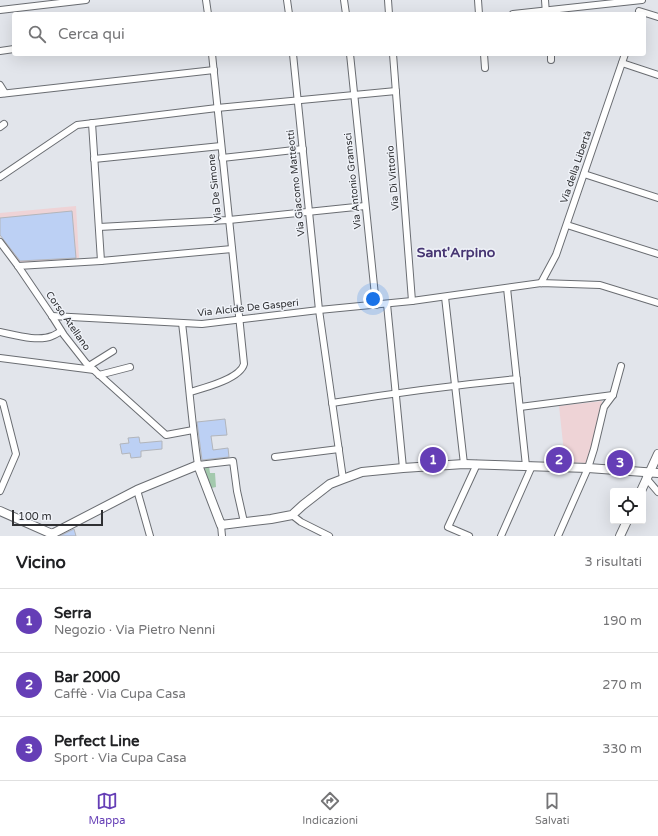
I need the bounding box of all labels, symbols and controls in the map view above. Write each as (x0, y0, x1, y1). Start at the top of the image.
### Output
search box (12, 12, 646, 56)
icon: search (26, 23, 48, 45)
text: Cerca qui (58, 25, 125, 43)
street label: Via Giacomo Matteotti (284, 129, 308, 237)
street label: Via della Libertà (558, 129, 594, 205)
street label: Via Antonio Gramsci (342, 132, 364, 230)
street label: Via Di Vittorio (384, 145, 402, 211)
street label: Via De Simone (205, 153, 225, 223)
district label: Sant'Arpino (417, 244, 496, 261)
street label: Corso Atellano (43, 289, 93, 353)
your location (363, 289, 383, 309)
street label: Via Alcide De Gasperi (197, 297, 299, 319)
pin: 1 (420, 445, 446, 475)
pin: 2 (546, 445, 572, 475)
pin: 3 (607, 448, 633, 478)
map controls (610, 488, 646, 524)
button: locate (610, 488, 646, 524)
scale bar (12, 508, 103, 527)
text: 100 m (18, 510, 52, 523)
text: Vicino (16, 552, 66, 573)
text: 3 risultati (585, 554, 642, 570)
text: Serra (54, 604, 92, 622)
text: 1 (25, 613, 33, 629)
text: 190 m (602, 613, 642, 629)
text: Negozio · Via Pietro Nenni (54, 622, 215, 638)
text: Bar 2000 (54, 668, 120, 686)
text: 2 (25, 677, 33, 693)
text: 270 m (602, 677, 642, 693)
text: Caffè · Via Cupa Casa (54, 686, 186, 702)
text: Perfect Line (54, 732, 140, 750)
text: 3 (25, 741, 33, 757)
text: 330 m (602, 741, 642, 757)
text: Sport · Via Cupa Casa (54, 750, 187, 766)
tab: Mappa (88, 790, 125, 827)
tab: Indicazioni (302, 790, 358, 827)
tab: Salvati (535, 790, 570, 827)

